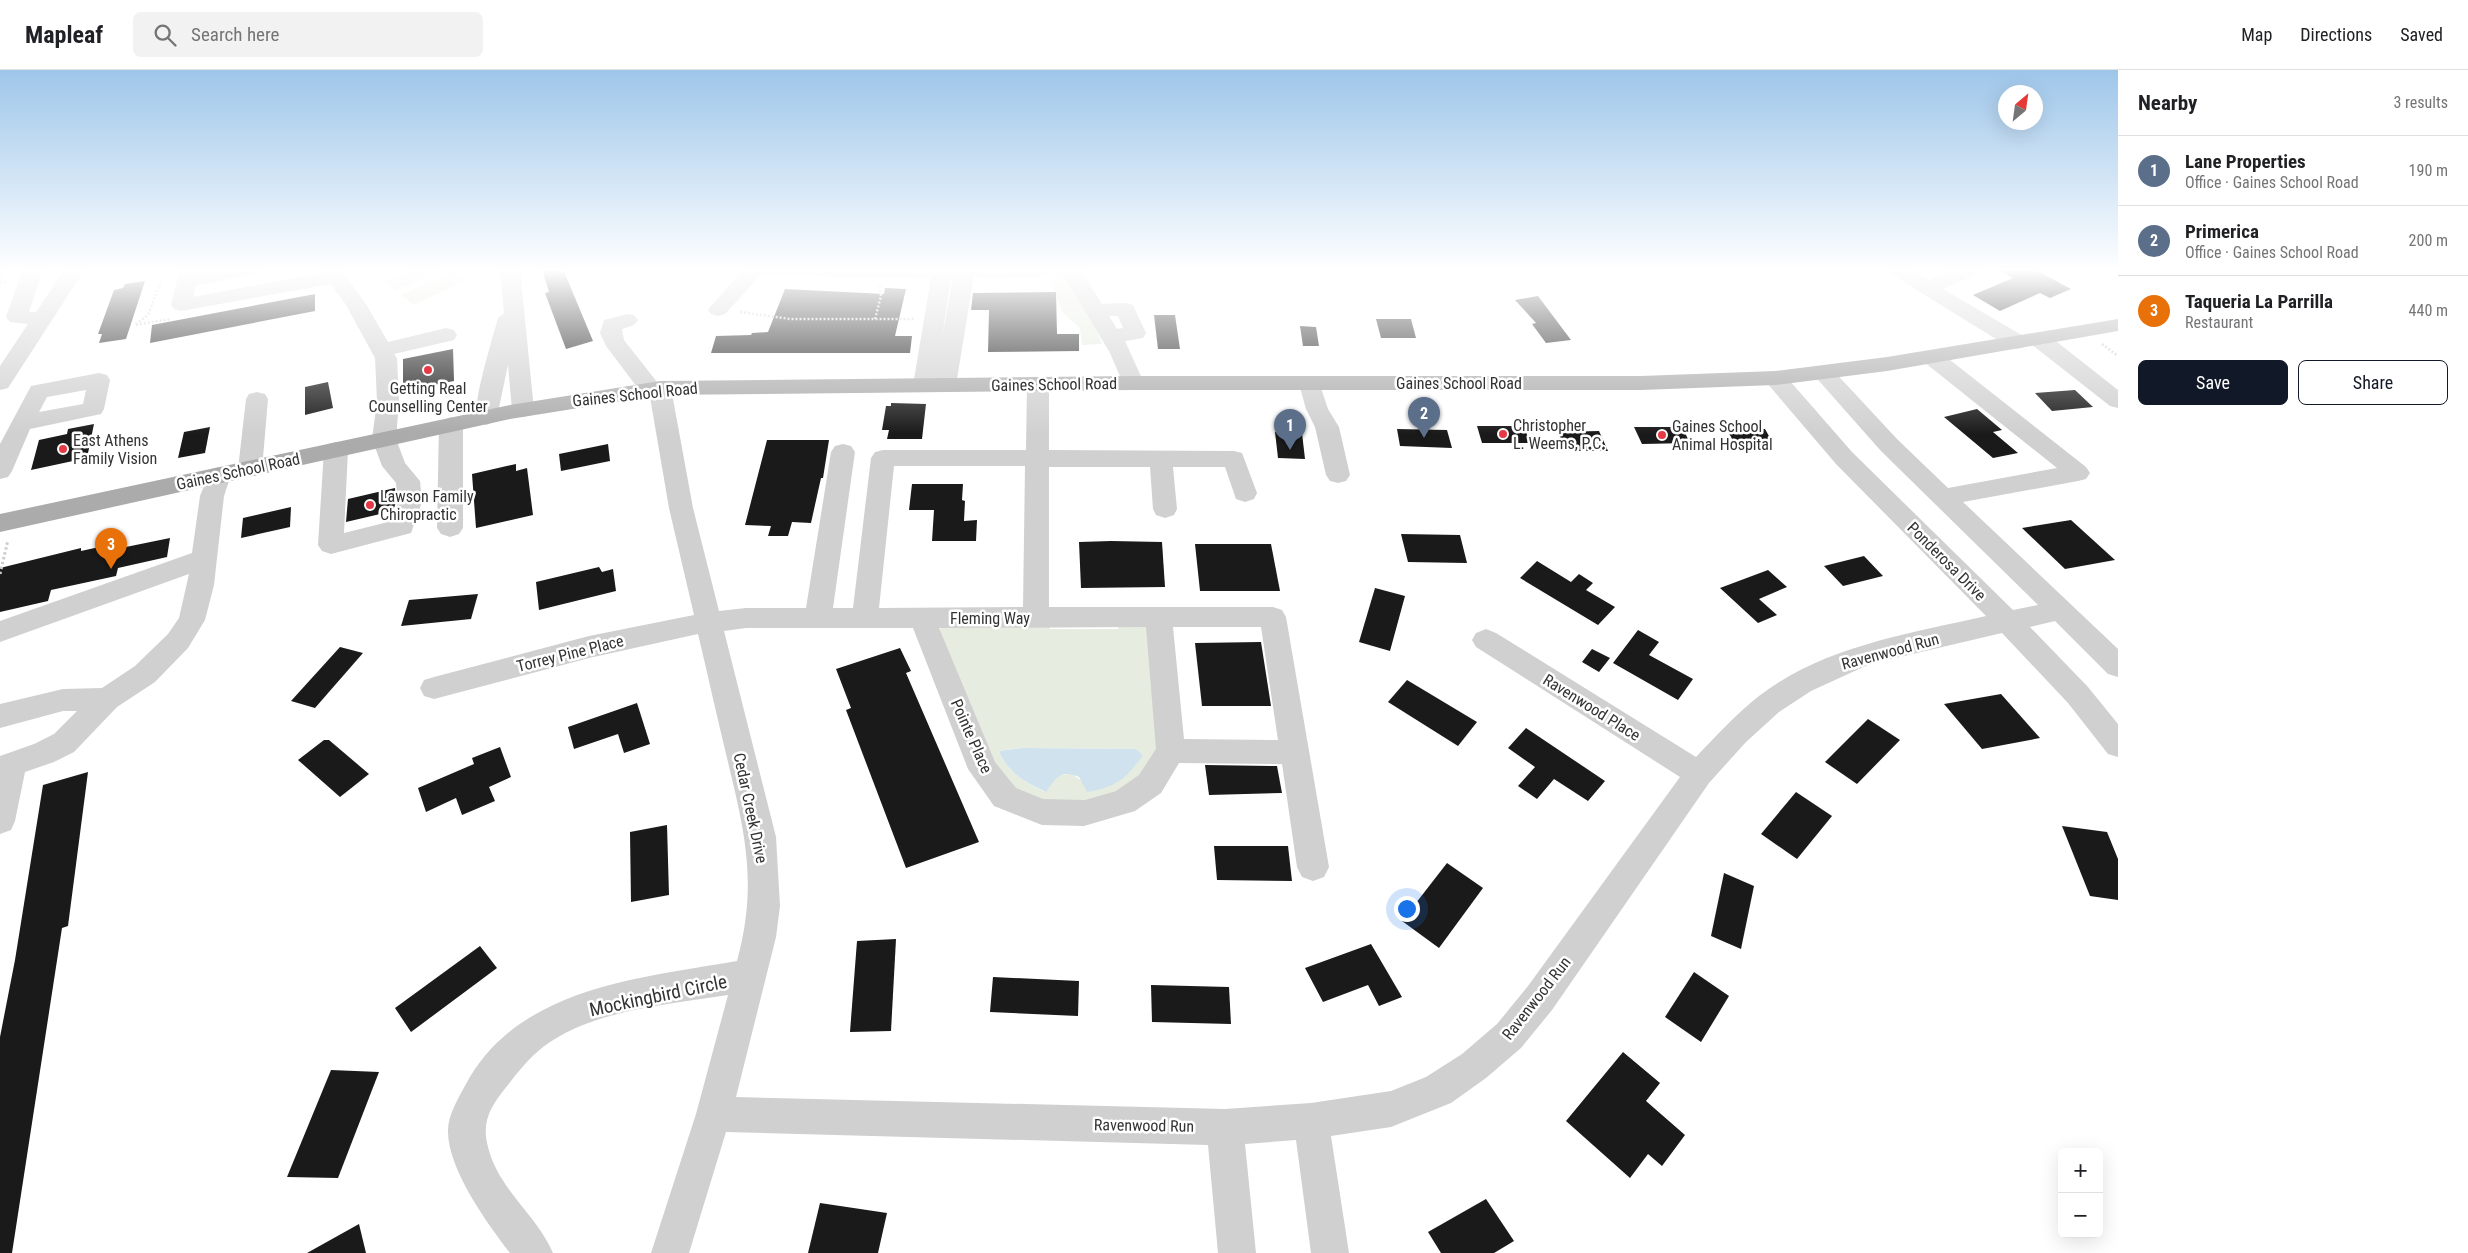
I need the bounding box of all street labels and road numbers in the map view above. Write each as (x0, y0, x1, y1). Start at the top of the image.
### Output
street label: Gaines School Road (991, 374, 1117, 395)
street label: Gaines School Road (1396, 374, 1522, 393)
street label: Gaines School Road (571, 378, 699, 411)
street label: Gaines School Road (175, 449, 302, 494)
street label: Ponderosa Drive (1903, 518, 1990, 605)
street label: Fleming Way (950, 609, 1030, 628)
street label: Ravenwood Run (1839, 629, 1941, 674)
street label: Torrey Pine Place (515, 631, 626, 676)
street label: Ravenwood Place (1540, 670, 1644, 745)
street label: Pointe Place (947, 696, 996, 776)
street label: Cedar Creek Drive (730, 751, 771, 865)
street label: Ravenwood Run (1498, 953, 1575, 1044)
street label: Mockingbird Circle (587, 970, 729, 1021)
street label: Ravenwood Run (1094, 1115, 1194, 1136)

